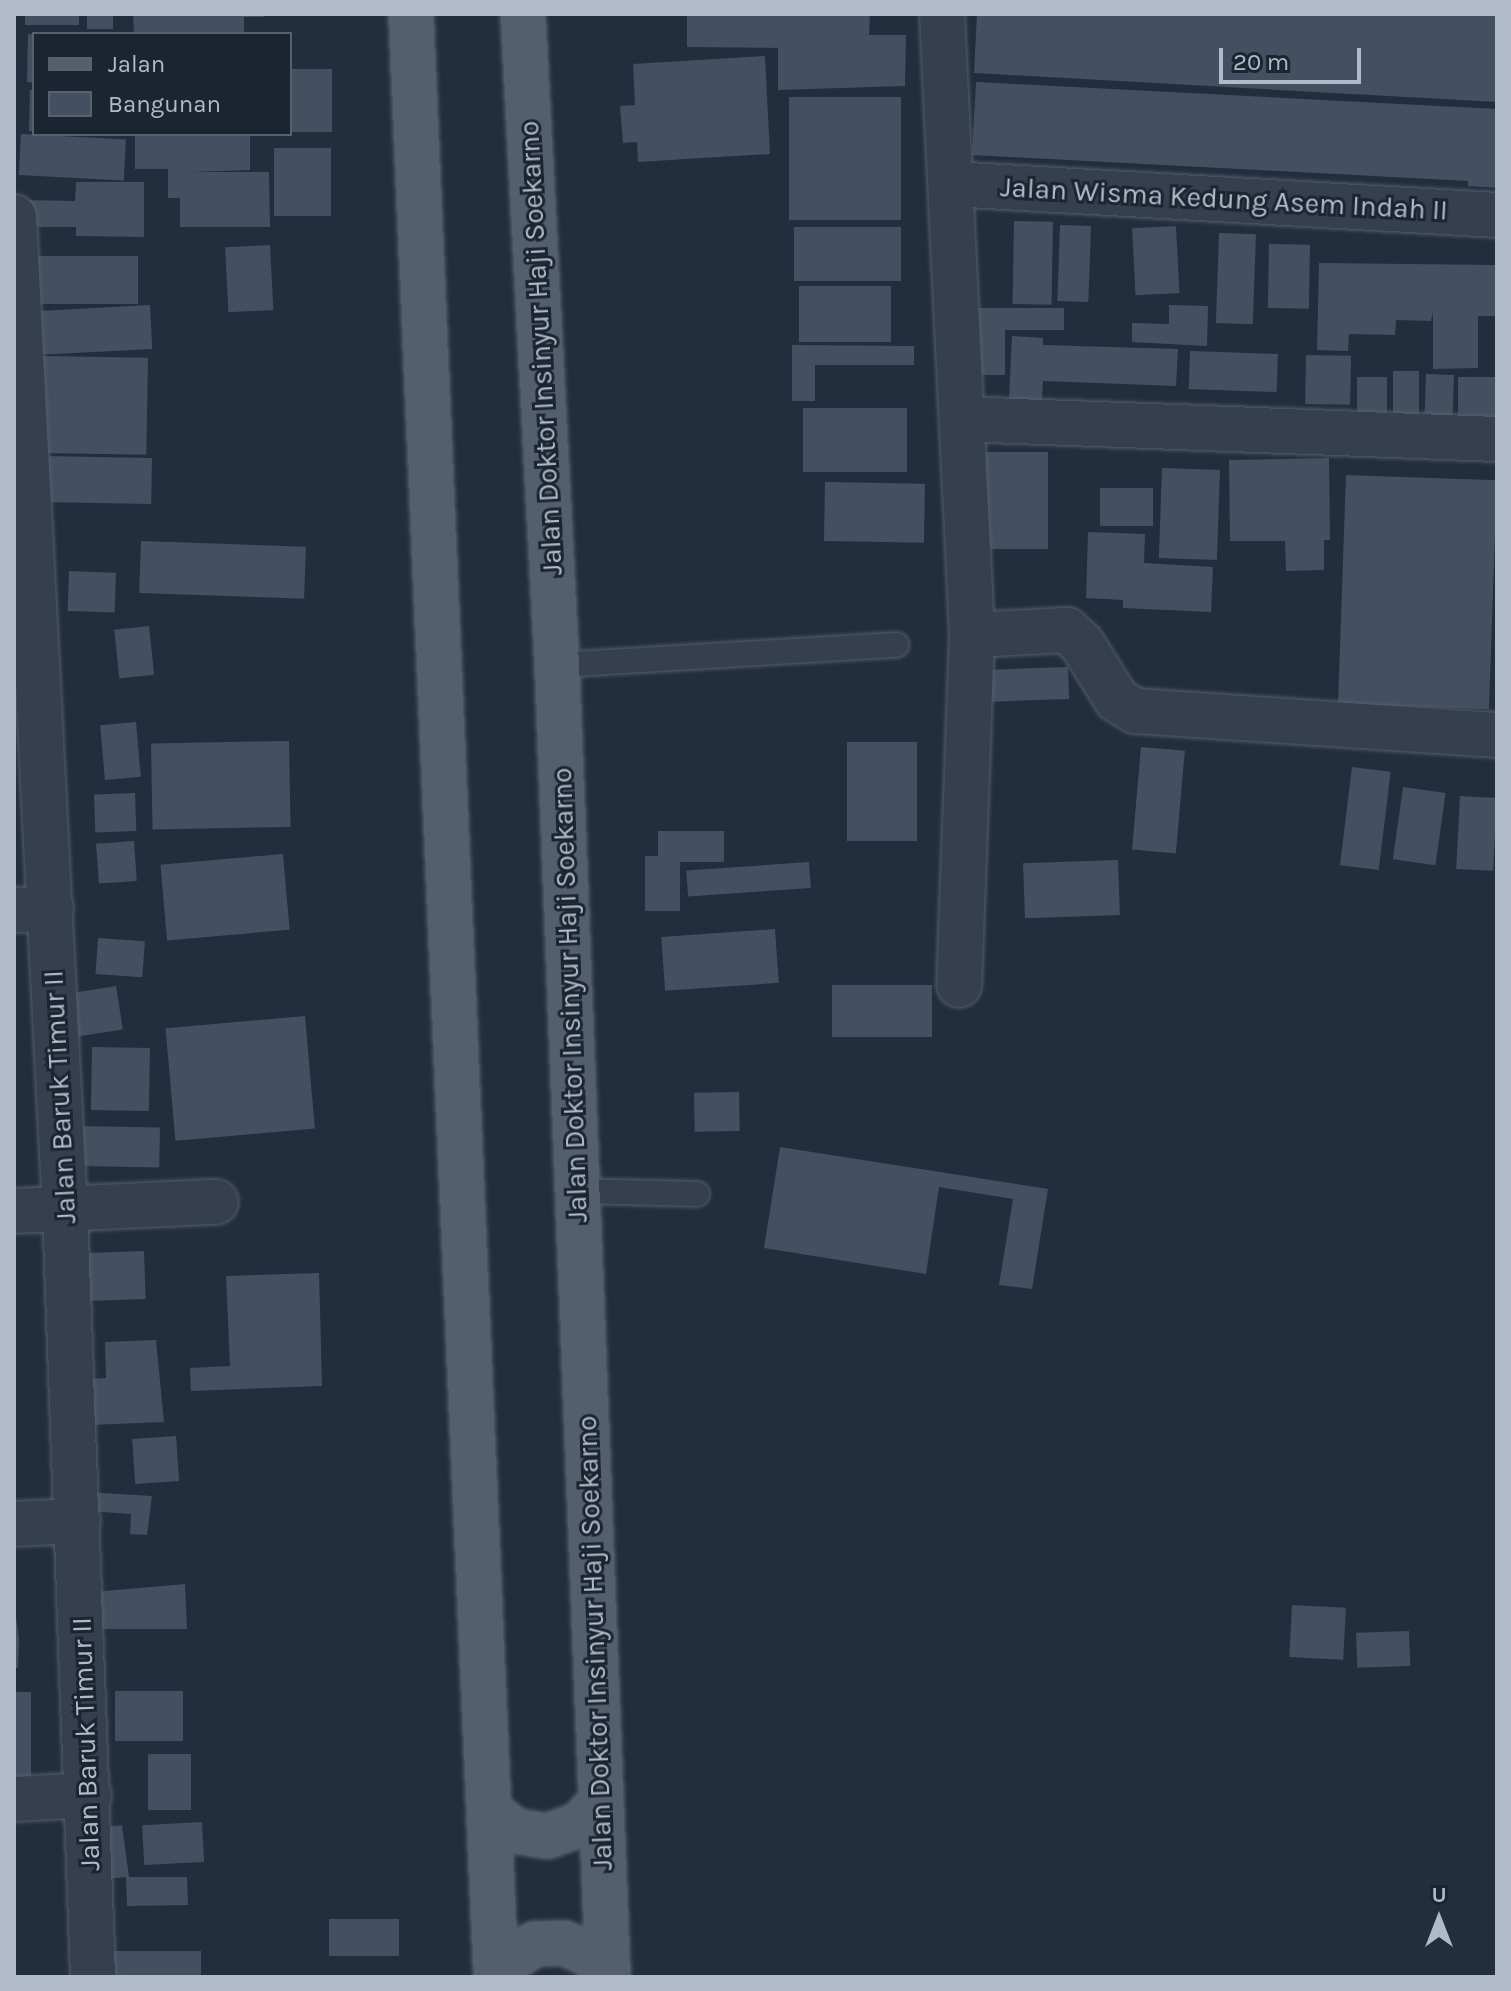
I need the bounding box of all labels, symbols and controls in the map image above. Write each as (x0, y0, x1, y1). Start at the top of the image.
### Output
legend (32, 32, 292, 136)
scale bar (1223, 32, 1365, 82)
text: 20 m (1233, 48, 1289, 76)
text: Jalan (108, 50, 165, 78)
text: Bangunan (108, 90, 221, 118)
street label: Jalan Doktor Insinyur Haji Soekarno (512, 120, 570, 576)
street label: Jalan Wisma Kedung Asem Indah II (999, 170, 1449, 228)
street label: Jalan Doktor Insinyur Haji Soekarno (545, 767, 595, 1223)
street label: Jalan Baruk Timur II (37, 969, 83, 1225)
street label: Jalan Doktor Insinyur Haji Soekarno (570, 1415, 620, 1871)
street label: Jalan Baruk Timur II (65, 1617, 107, 1871)
north arrow (1399, 1879, 1479, 1959)
text: U (1431, 1882, 1447, 1908)

